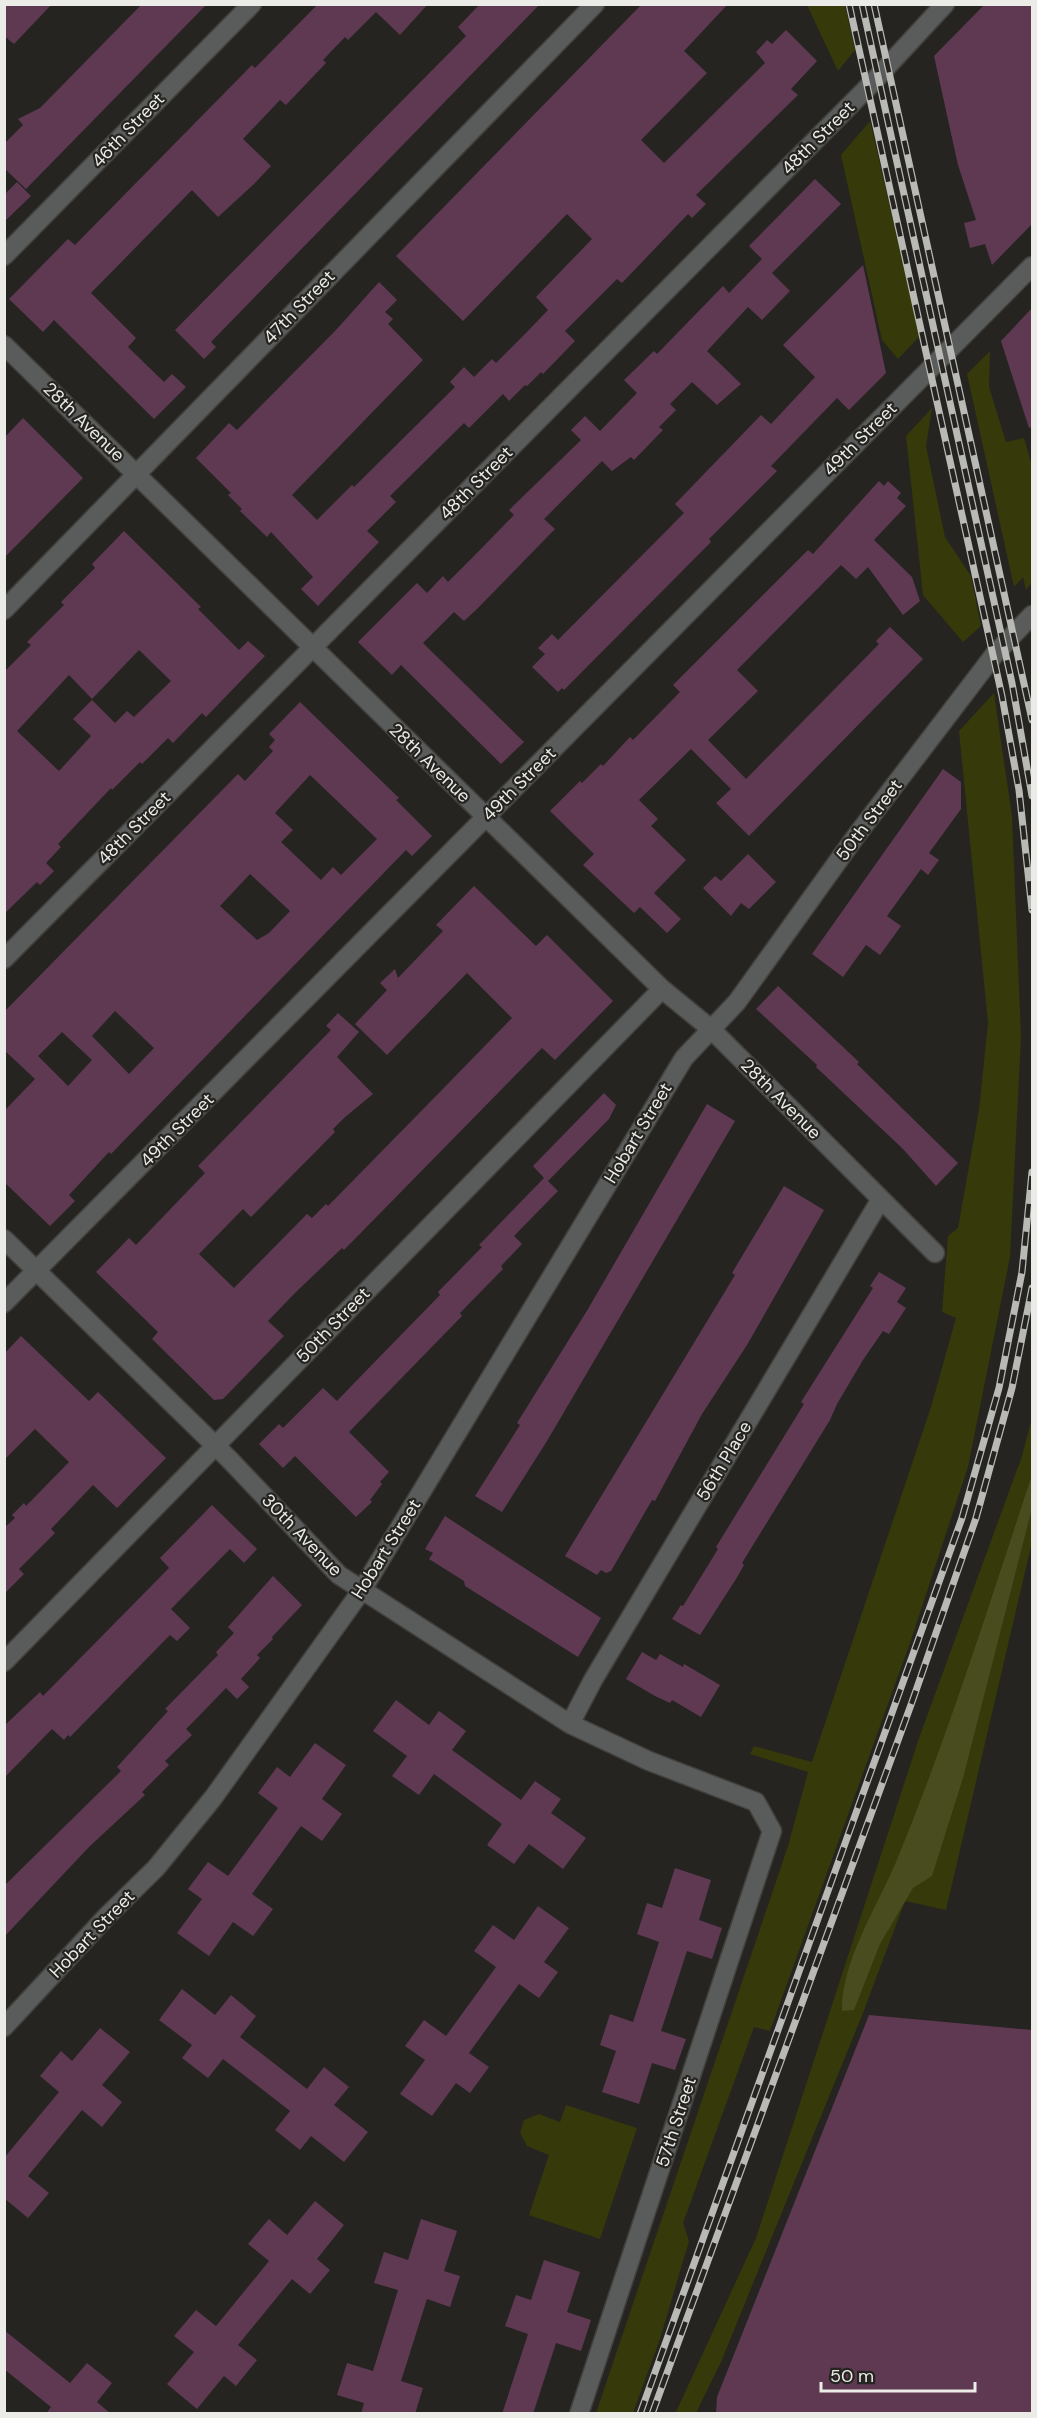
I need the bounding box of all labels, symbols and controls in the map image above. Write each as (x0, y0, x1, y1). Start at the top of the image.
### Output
street label: 46th Street (86, 87, 170, 173)
street label: 48th Street (776, 96, 860, 180)
street label: 47th Street (258, 265, 340, 349)
street label: 28th Avenue (38, 377, 130, 467)
street label: 49th Street (818, 397, 902, 481)
street label: 48th Street (434, 441, 518, 525)
street label: 28th Avenue (384, 718, 476, 808)
street label: 49th Street (477, 742, 561, 826)
street label: 50th Street (830, 774, 908, 866)
street label: 48th Street (92, 786, 176, 870)
street label: 28th Avenue (736, 1054, 826, 1144)
street label: Hobart Street (598, 1078, 678, 1188)
street label: 49th Street (135, 1088, 219, 1172)
street label: 50th Street (291, 1282, 375, 1368)
street label: 56th Place (691, 1417, 757, 1505)
street label: 30th Avenue (256, 1488, 348, 1582)
street label: Hobart Street (346, 1495, 426, 1603)
street label: Hobart Street (44, 1885, 140, 1983)
street label: 57th Street (650, 2074, 702, 2170)
scale bar (821, 2355, 976, 2393)
text: 50 m (830, 2364, 874, 2388)

